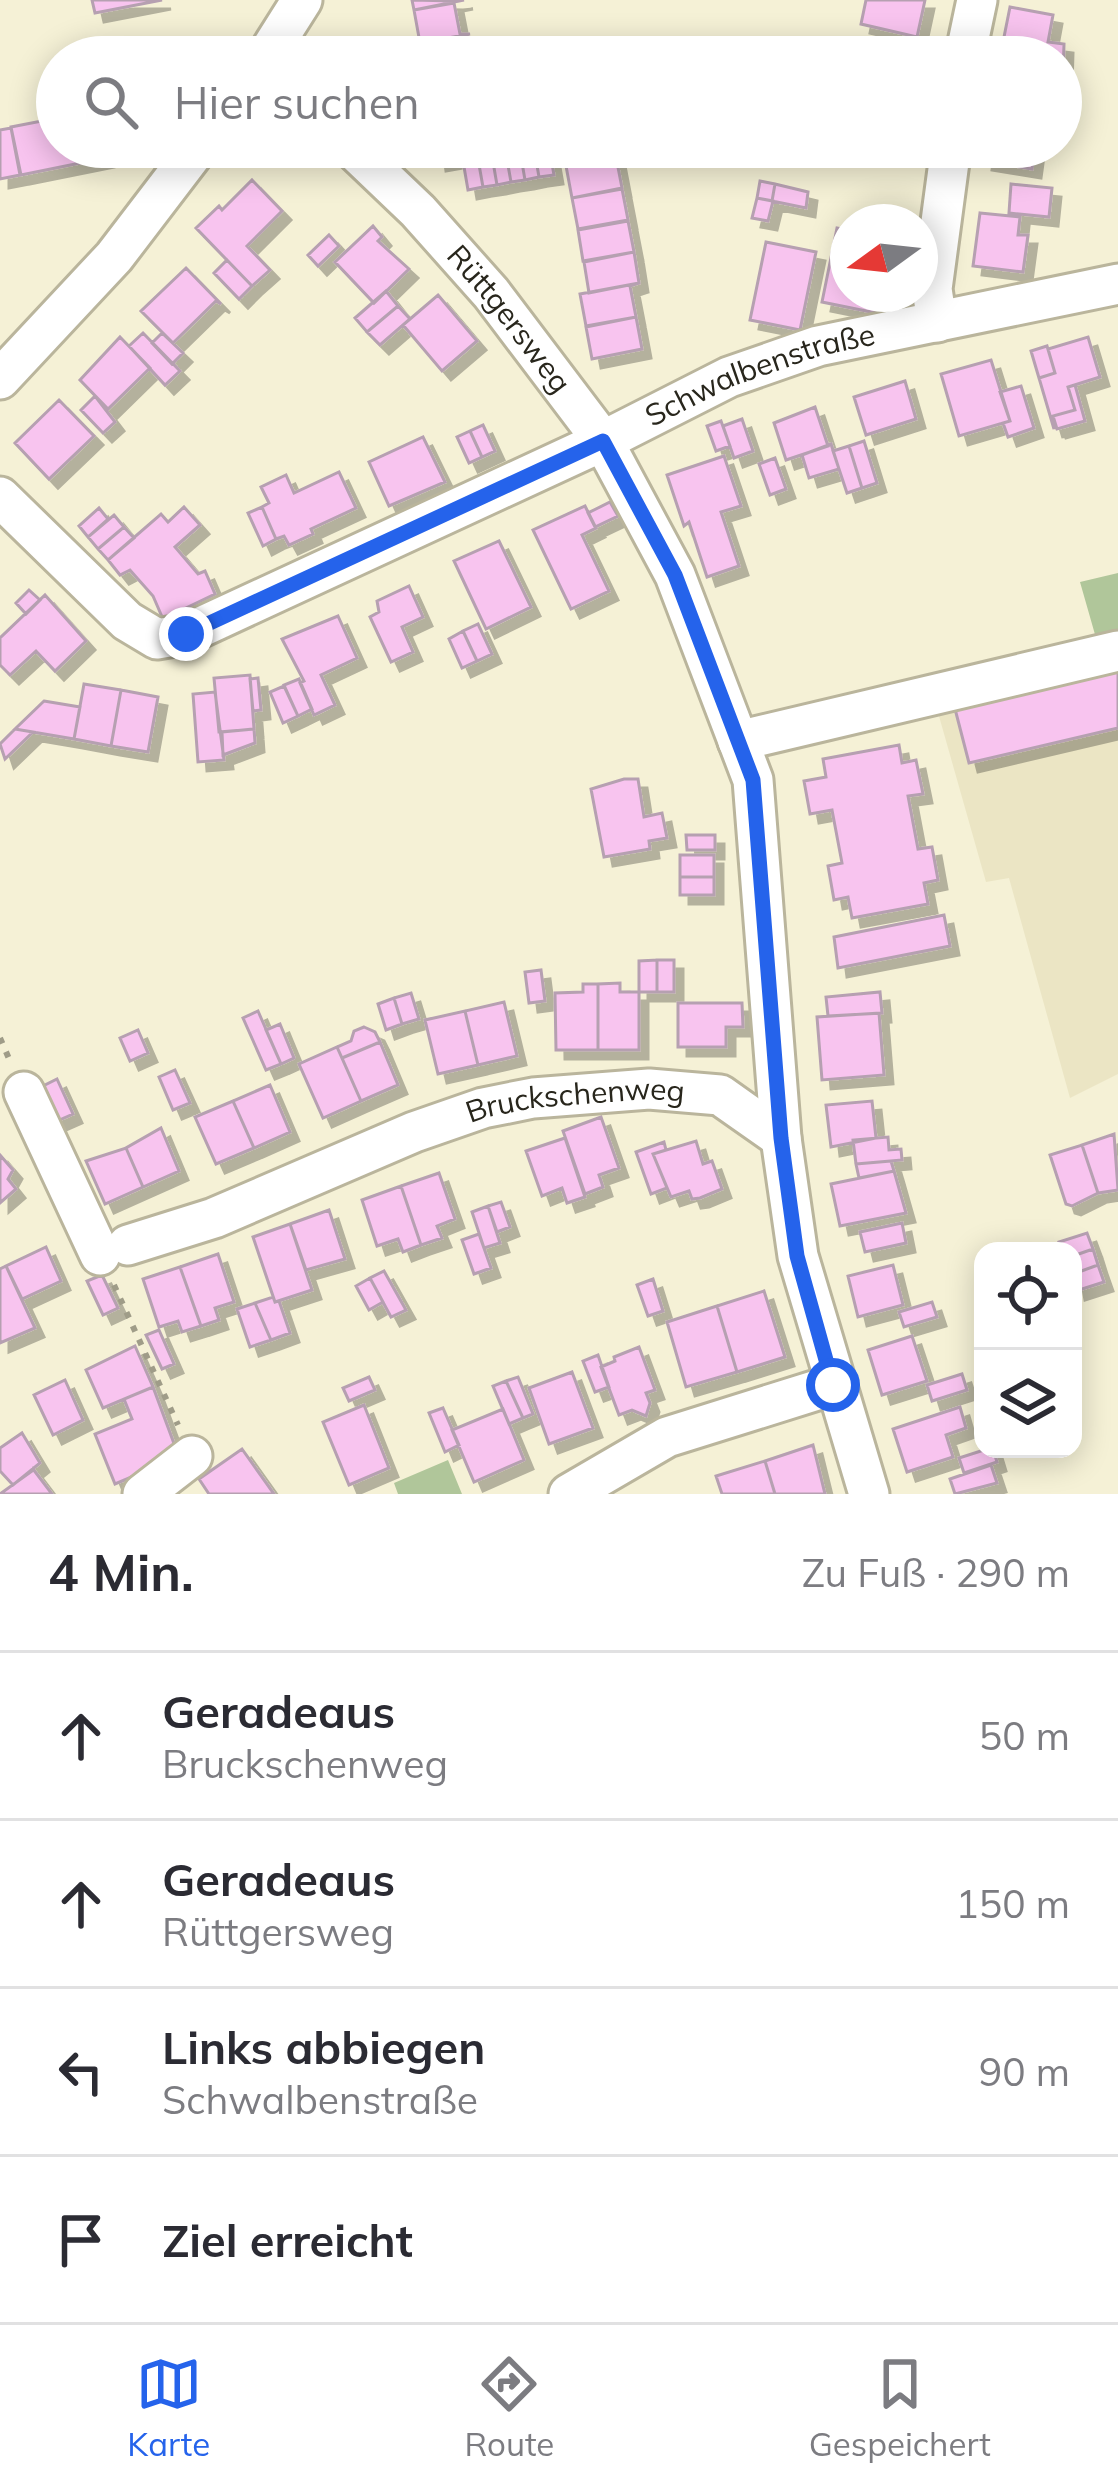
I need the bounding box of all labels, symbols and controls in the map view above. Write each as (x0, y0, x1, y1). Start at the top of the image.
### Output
search box (36, 36, 1082, 168)
icon: search (78, 69, 144, 135)
text: Hier suchen (174, 74, 420, 130)
north arrow (830, 204, 938, 312)
street label: Rüttgersweg (439, 237, 580, 400)
street label: Schwalbenstraße (639, 315, 878, 434)
route end (159, 607, 213, 661)
street label: Bruckschenweg (460, 1069, 686, 1131)
map controls (974, 1242, 1082, 1458)
button: locate (974, 1242, 1082, 1350)
button: layers (974, 1350, 1082, 1458)
route start (806, 1358, 860, 1412)
text: 4 Min. (48, 1540, 194, 1604)
text: Zu Fuß · 290 m (802, 1548, 1070, 1597)
text: Geradeaus (162, 1683, 395, 1739)
icon: ahead (48, 1703, 114, 1769)
text: 50 m (979, 1711, 1070, 1760)
text: Bruckschenweg (162, 1739, 448, 1788)
text: Geradeaus (162, 1851, 395, 1907)
icon: ahead (48, 1871, 114, 1937)
text: 150 m (955, 1879, 1070, 1928)
text: Rüttgersweg (162, 1907, 394, 1956)
text: Links abbiegen (162, 2019, 485, 2075)
icon: left (48, 2039, 114, 2105)
text: 90 m (979, 2047, 1070, 2096)
text: Schwalbenstraße (162, 2075, 478, 2124)
icon: arrive (48, 2207, 114, 2273)
text: Ziel erreicht (162, 2212, 413, 2268)
tab: Karte (127, 2351, 210, 2464)
tab: Route (465, 2351, 554, 2464)
tab: Gespeichert (809, 2351, 991, 2464)

